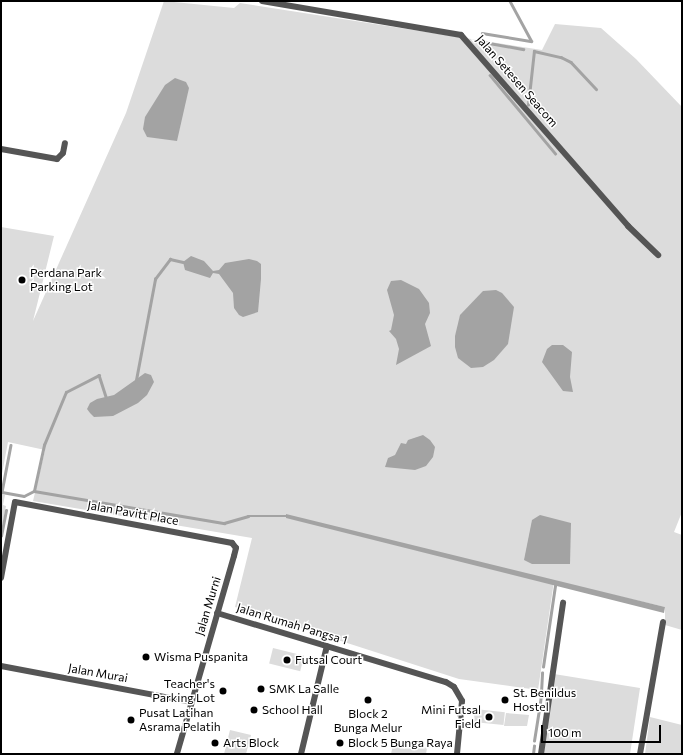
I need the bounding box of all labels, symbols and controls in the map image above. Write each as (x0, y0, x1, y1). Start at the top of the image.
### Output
street label: Jalan Setesen Seacom (473, 32, 561, 130)
place label: Perdana Park Parking Lot (30, 266, 102, 294)
marker: Perdana Park Parking Lot (17, 275, 27, 285)
street label: Jalan Pavitt Place (86, 498, 180, 528)
street label: Jalan Murni (192, 575, 224, 637)
street label: Jalan Rumah Pangsa 1 (235, 600, 349, 648)
place label: Wisma Puspanita (154, 650, 248, 664)
marker: Wisma Puspanita (141, 652, 151, 662)
place label: Futsal Court (295, 653, 362, 667)
marker: Futsal Court (282, 655, 292, 665)
street label: Jalan Murai (67, 661, 129, 685)
place label: Teacher's Parking Lot (152, 677, 215, 705)
place label: SMK La Salle (269, 682, 339, 696)
marker: SMK La Salle (256, 684, 266, 694)
marker: Teacher's Parking Lot (218, 686, 228, 696)
place label: St. Benildus Hostel (513, 686, 576, 714)
marker: Block 2 Bunga Melur (363, 695, 373, 705)
marker: St. Benildus Hostel (500, 695, 510, 705)
place label: School Hall (262, 703, 323, 717)
place label: Mini Futsal Field (421, 703, 481, 731)
marker: School Hall (249, 705, 259, 715)
place label: Pusat Latihan Asrama Pelatih (139, 706, 221, 734)
place label: Block 2 Bunga Melur (334, 707, 402, 735)
marker: Mini Futsal Field (484, 712, 494, 722)
marker: Pusat Latihan Asrama Pelatih (126, 715, 136, 725)
scale bar (543, 717, 663, 743)
text: 100 m (548, 725, 582, 739)
place label: Arts Block (223, 736, 279, 750)
place label: Block 5 Bunga Raya (348, 736, 453, 750)
marker: Arts Block (210, 738, 220, 748)
marker: Block 5 Bunga Raya (335, 738, 345, 748)

